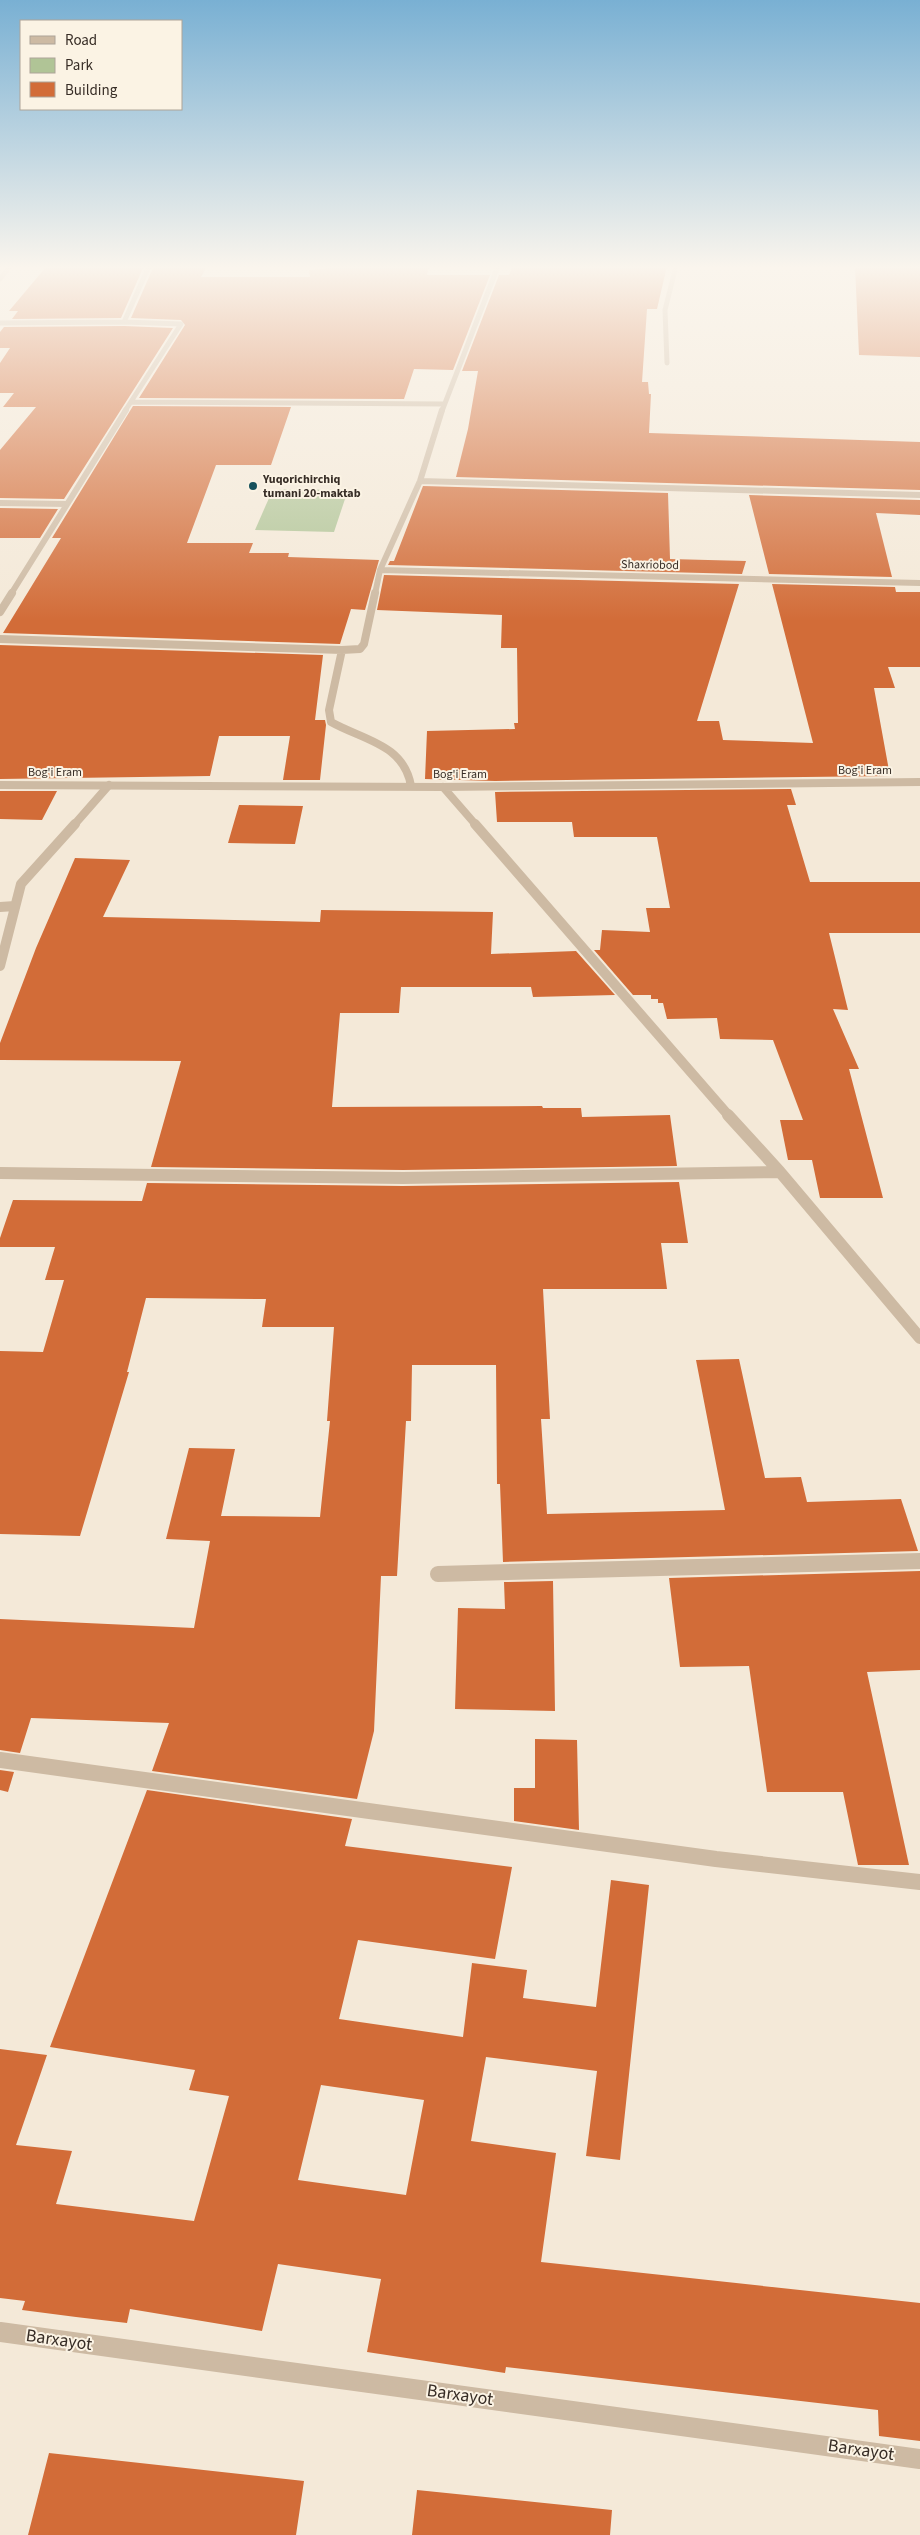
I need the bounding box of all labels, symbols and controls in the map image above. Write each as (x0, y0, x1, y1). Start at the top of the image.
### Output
legend (20, 20, 182, 110)
text: Road (65, 30, 97, 51)
text: Park (65, 55, 94, 76)
text: Building (65, 80, 118, 101)
place label: Yuqorichirchiq tumani 20-maktab (262, 471, 361, 502)
marker: Yuqorichirchiq tumani 20-maktab (247, 480, 259, 492)
street label: Shaxriobod (621, 556, 679, 574)
street label: Bog'i Eram (838, 762, 892, 779)
street label: Bog'i Eram (28, 764, 82, 781)
street label: Bog'i Eram (433, 766, 487, 783)
street label: Barxayot (24, 2323, 94, 2357)
street label: Barxayot (425, 2378, 495, 2412)
street label: Barxayot (826, 2433, 896, 2467)

